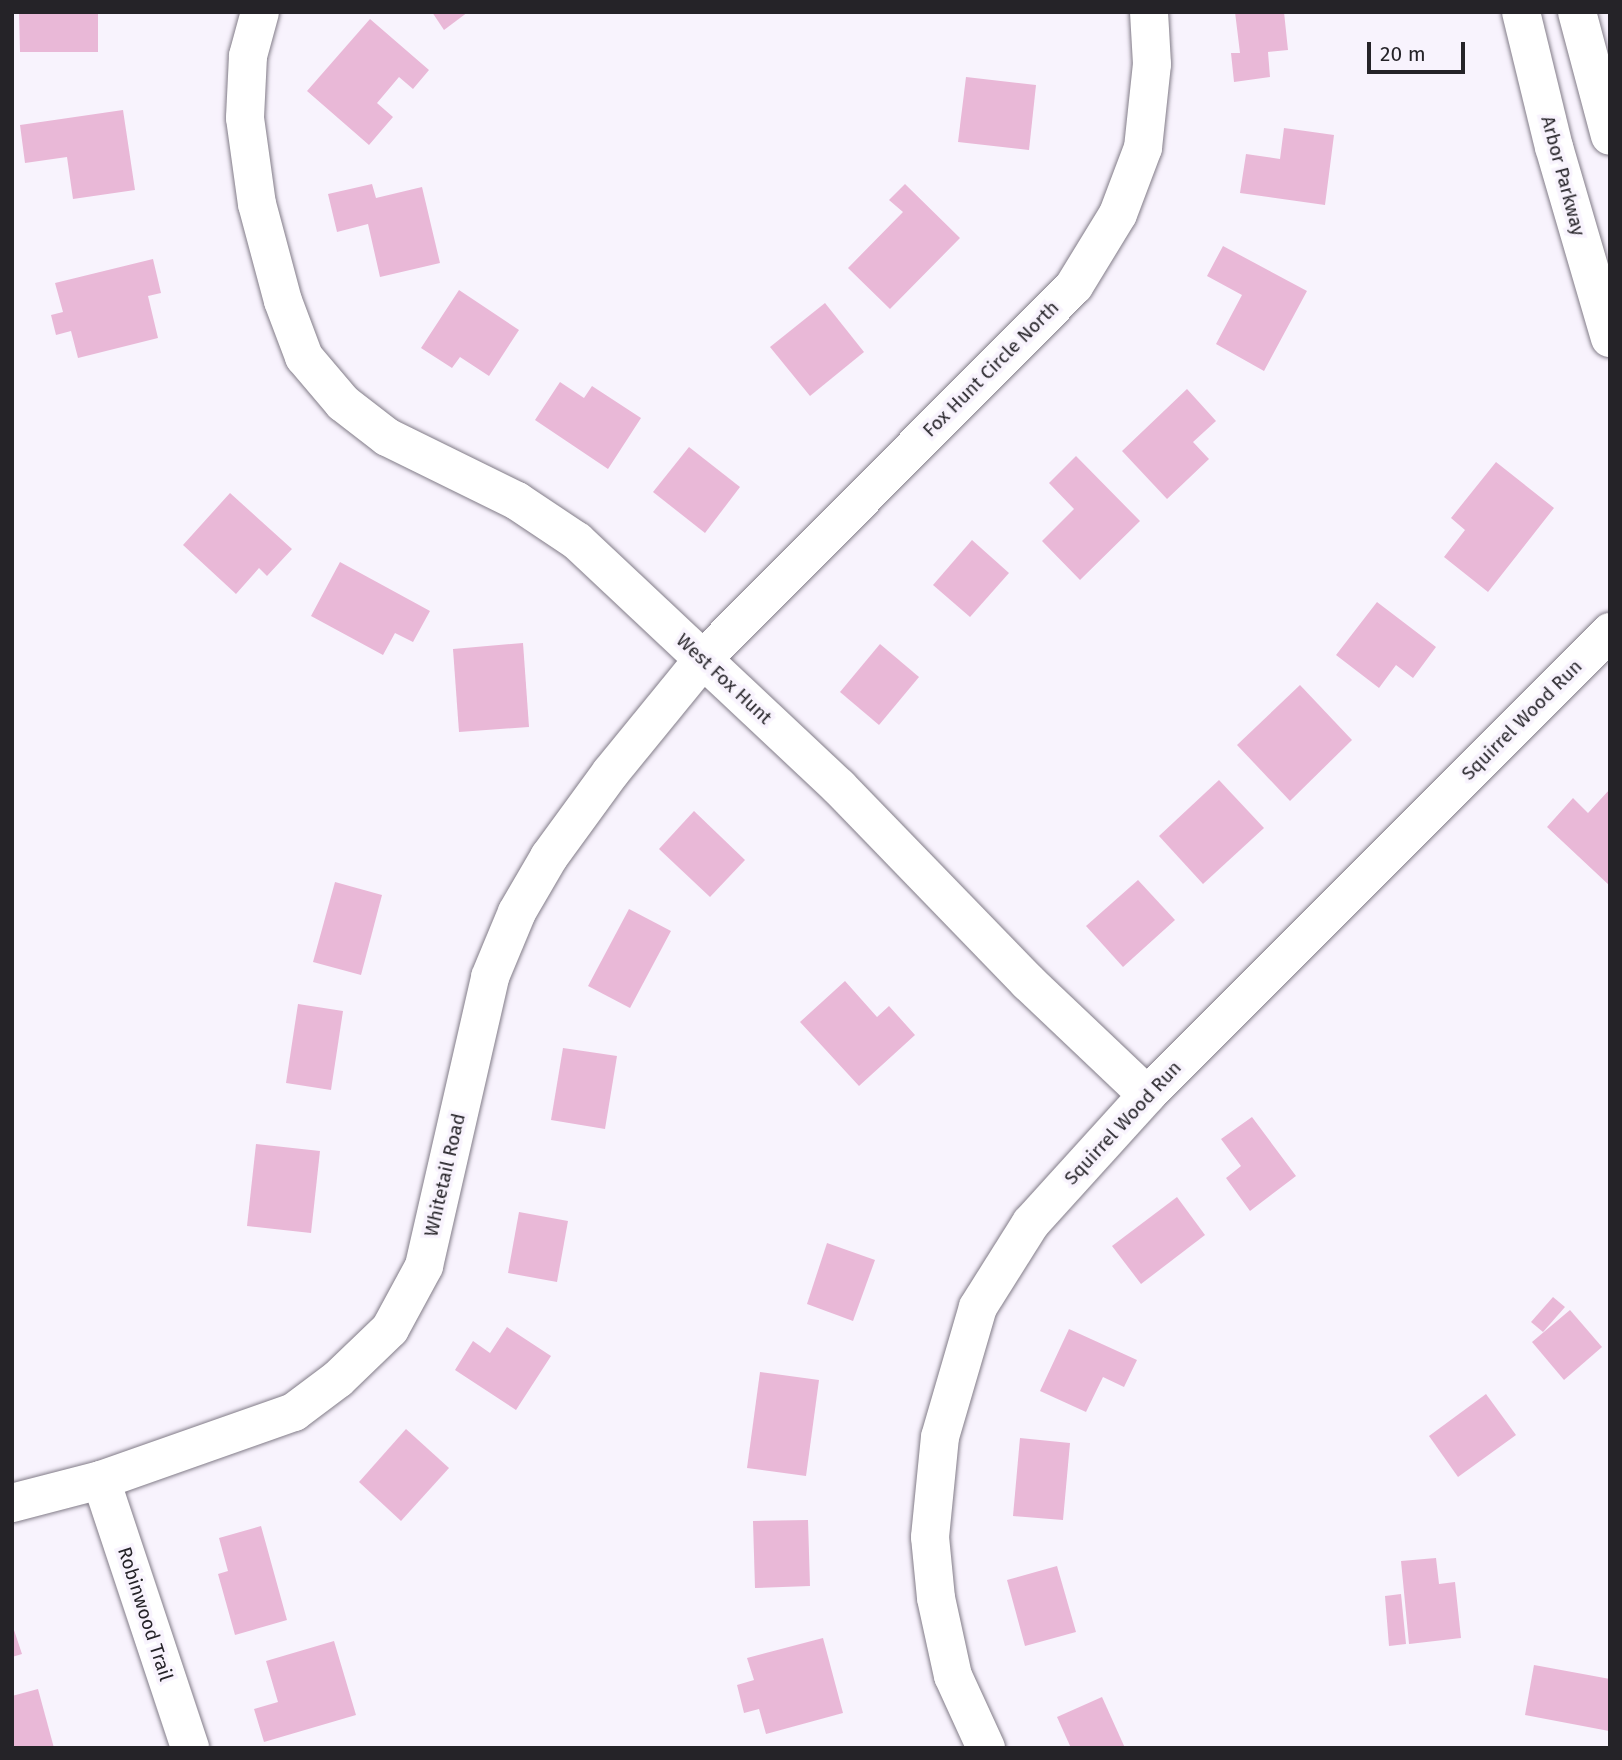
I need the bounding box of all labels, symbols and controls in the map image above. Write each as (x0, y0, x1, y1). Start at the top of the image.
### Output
scale bar (1370, 28, 1468, 72)
text: 20 m (1380, 41, 1426, 67)
street label: Arbor Parkway (1536, 114, 1590, 238)
street label: Fox Hunt Circle North (918, 296, 1064, 442)
street label: West Fox Hunt (671, 629, 777, 729)
street label: Squirrel Wood Run (1457, 655, 1587, 785)
street label: Squirrel Wood Run (1060, 1056, 1186, 1190)
street label: Whitetail Road (420, 1111, 470, 1239)
street label: Robinwood Trail (113, 1544, 177, 1684)

